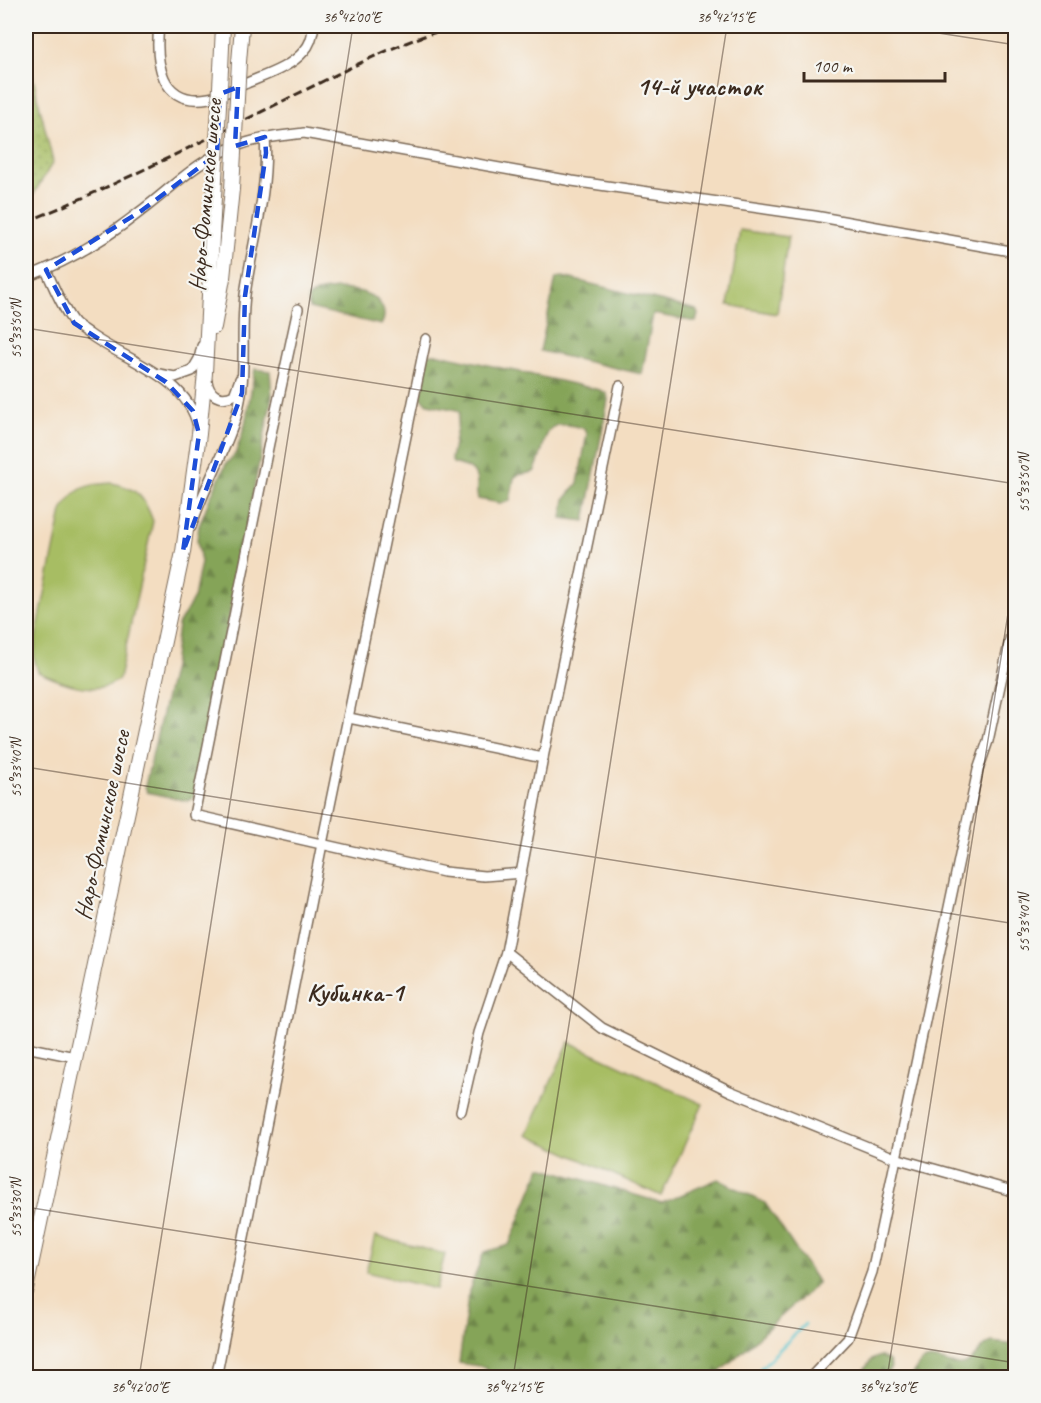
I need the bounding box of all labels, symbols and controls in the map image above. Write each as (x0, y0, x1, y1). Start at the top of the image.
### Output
text: 36°42'00"E (323, 8, 383, 27)
text: 36°42'15"E (697, 8, 757, 27)
scale bar (804, 45, 945, 83)
text: 100 m (813, 55, 854, 77)
district label: 14-й участок (636, 70, 764, 103)
street label: Наро-Фоминское шоссе (182, 95, 229, 292)
text: 55°33'50"N (7, 296, 26, 359)
text: 55°33'50"N (1015, 450, 1034, 513)
street label: Наро-Фоминское шоссе (67, 725, 137, 922)
text: 55°33'40"N (7, 735, 26, 798)
text: 55°33'40"N (1015, 890, 1034, 953)
district label: Кубинка-1 (307, 976, 406, 1009)
text: 55°33'30"N (7, 1175, 26, 1238)
text: 36°42'00"E (111, 1378, 171, 1397)
text: 36°42'15"E (485, 1378, 545, 1397)
text: 36°42'30"E (859, 1378, 919, 1397)

